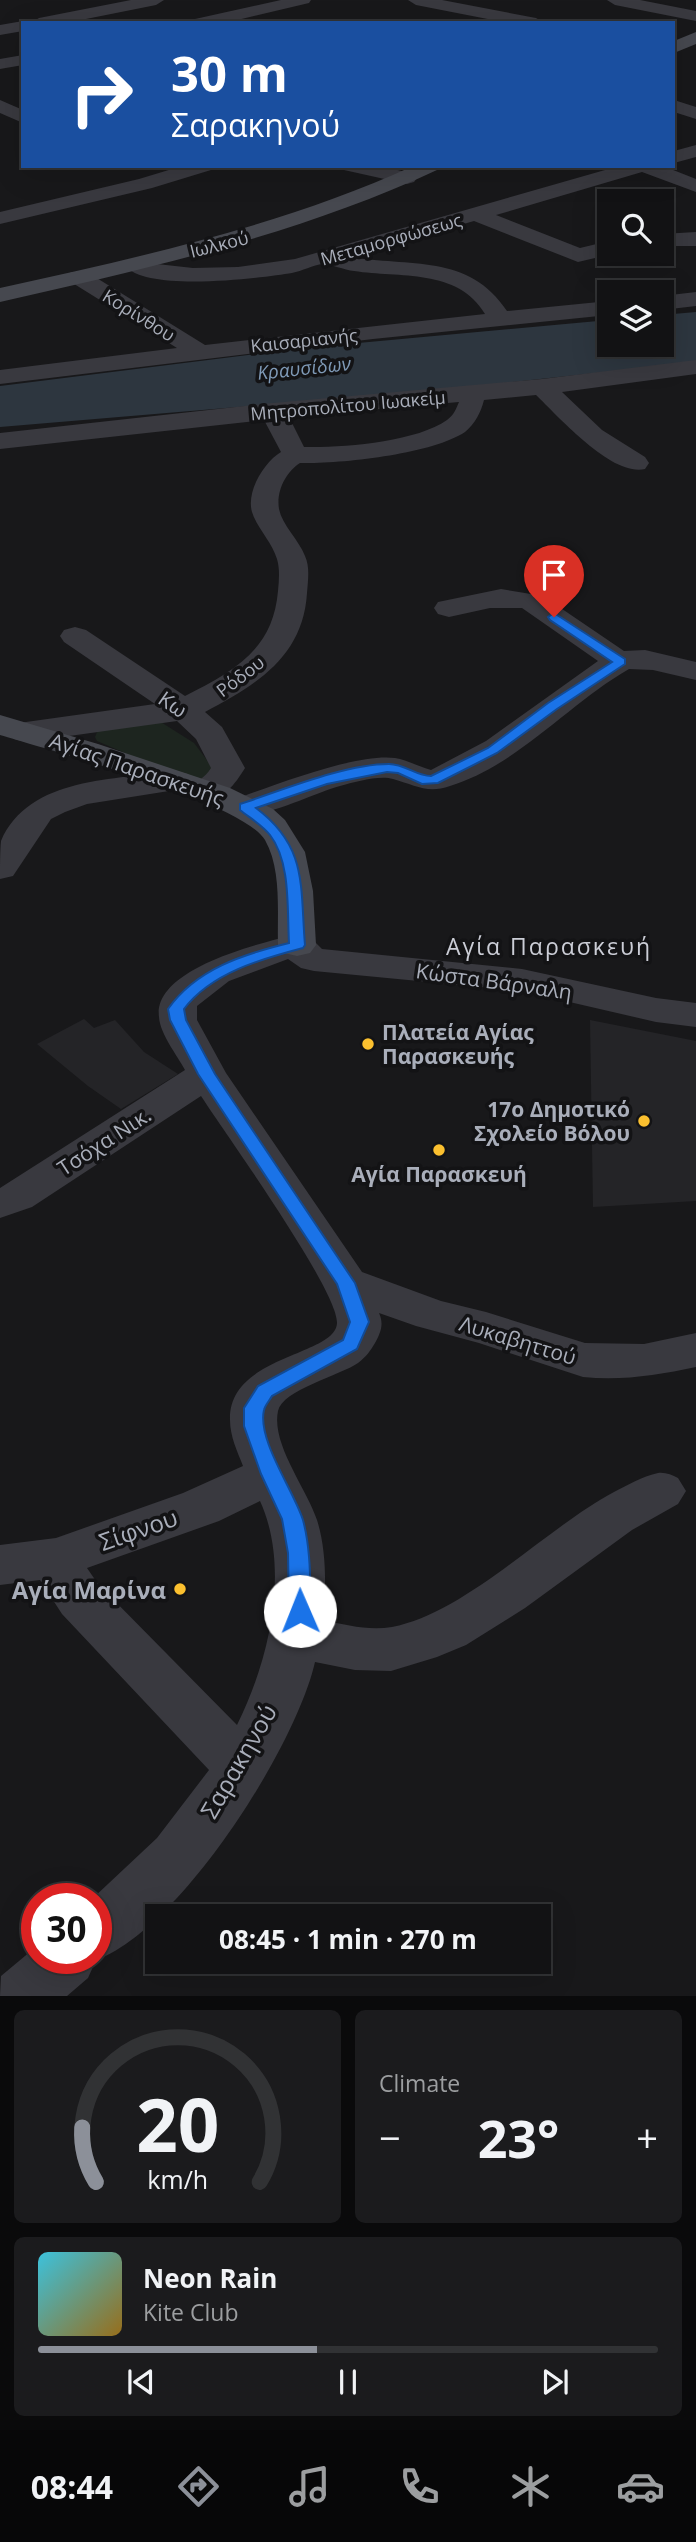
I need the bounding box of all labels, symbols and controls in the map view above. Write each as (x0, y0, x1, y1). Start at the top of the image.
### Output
text: 30 m (171, 40, 288, 106)
icon: right (56, 49, 147, 140)
text: Σαρακηνού (171, 103, 340, 146)
map controls (597, 189, 674, 357)
button: search (597, 189, 674, 266)
street label: Μεταμορφώσεως (317, 207, 465, 271)
street label: Ιωλκού (187, 225, 251, 263)
button: layers (597, 280, 674, 357)
street label: Κορίνθου (98, 283, 180, 347)
street label: Καισαριανής (249, 322, 359, 358)
water label: Κραυσίδων (256, 350, 353, 386)
street label: Μητροπολίτου Ιωακείμ (249, 385, 447, 425)
pin (524, 545, 584, 617)
icon: arrive (535, 556, 573, 594)
street label: Ρόδου (211, 650, 269, 702)
street label: Κω (153, 684, 193, 724)
street label: Αγίας Παρασκευής (46, 726, 228, 812)
district label: Αγία Παρασκευή (446, 930, 652, 962)
street label: Κώστα Βάρναλη (414, 956, 574, 1006)
place label: Πλατεία Αγίας Παρασκευής (382, 1018, 534, 1070)
marker: Πλατεία Αγίας Παρασκευής (360, 1036, 376, 1052)
place label: 17ο Δημοτικό Σχολείο Βόλου (474, 1095, 630, 1147)
street label: Τσόχα Νικ. (52, 1100, 156, 1182)
marker: 17ο Δημοτικό Σχολείο Βόλου (636, 1113, 652, 1129)
marker: Αγία Παρασκευή (431, 1142, 447, 1158)
place label: Αγία Παρασκευή (351, 1160, 527, 1188)
street label: Λυκαβηττού (456, 1309, 580, 1371)
street label: Σίφνου (94, 1500, 182, 1558)
place label: Αγία Μαρίνα (12, 1573, 166, 1606)
position arrow (263, 1574, 337, 1648)
marker: Αγία Μαρίνα (172, 1581, 188, 1597)
street label: Σαρακηνού (192, 1698, 284, 1824)
speed limit sign: 30 (21, 1883, 112, 1974)
text: 08:45 · 1 min · 270 m (219, 1921, 477, 1957)
text: Climate (379, 2067, 460, 2099)
text: 20 (136, 2075, 219, 2174)
text: 23° (478, 2102, 559, 2173)
text: − (379, 2111, 401, 2163)
text: + (636, 2111, 658, 2163)
text: km/h (147, 2162, 208, 2196)
text: Neon Rain (143, 2260, 277, 2296)
text: Kite Club (143, 2296, 238, 2328)
icon: previous (122, 2363, 160, 2401)
icon: pause (329, 2363, 367, 2401)
icon: next (536, 2363, 574, 2401)
icon: directions (174, 2462, 223, 2511)
icon: music (285, 2462, 334, 2511)
icon: phone (395, 2462, 444, 2511)
icon: climate (506, 2462, 555, 2511)
icon: car (616, 2462, 665, 2511)
text: 08:44 (31, 2465, 113, 2508)

